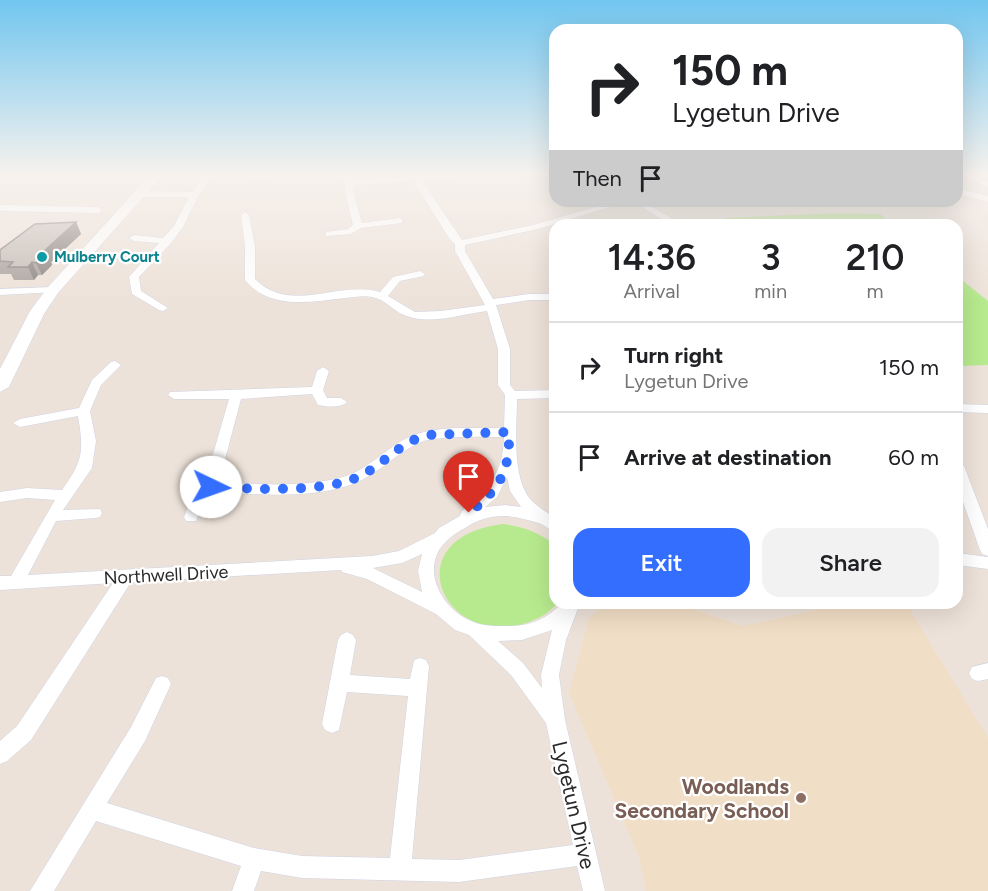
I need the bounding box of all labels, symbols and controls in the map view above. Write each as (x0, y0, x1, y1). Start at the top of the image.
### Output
text: 150 m (672, 45, 788, 96)
icon: right (573, 48, 651, 126)
text: Lygetun Drive (672, 96, 840, 129)
icon: arrive (634, 162, 667, 195)
text: Then (573, 165, 622, 192)
text: 14:36 (607, 236, 696, 279)
text: 3 (761, 236, 781, 279)
text: 210 (846, 236, 905, 279)
place label: Mulberry Court (54, 248, 160, 266)
marker: Mulberry Court (35, 250, 49, 264)
text: Arrival (623, 279, 680, 303)
text: min (754, 279, 787, 303)
text: m (867, 279, 884, 303)
text: Turn right (624, 342, 723, 369)
icon: right (573, 351, 606, 384)
text: 150 m (879, 354, 939, 381)
text: Lygetun Drive (624, 369, 748, 393)
icon: arrive (573, 441, 606, 474)
text: Arrive at destination (624, 444, 832, 471)
text: 60 m (888, 444, 939, 471)
pin (443, 451, 494, 513)
position arrow (179, 455, 243, 519)
icon: arrive (452, 460, 485, 493)
button: Exit (573, 528, 750, 597)
button: Share (762, 528, 939, 597)
street label: Northwell Drive (103, 561, 229, 589)
street label: Lygetun Drive (547, 739, 601, 871)
place label: Woodlands Secondary School (615, 774, 789, 823)
marker: Woodlands Secondary School (794, 791, 808, 805)

